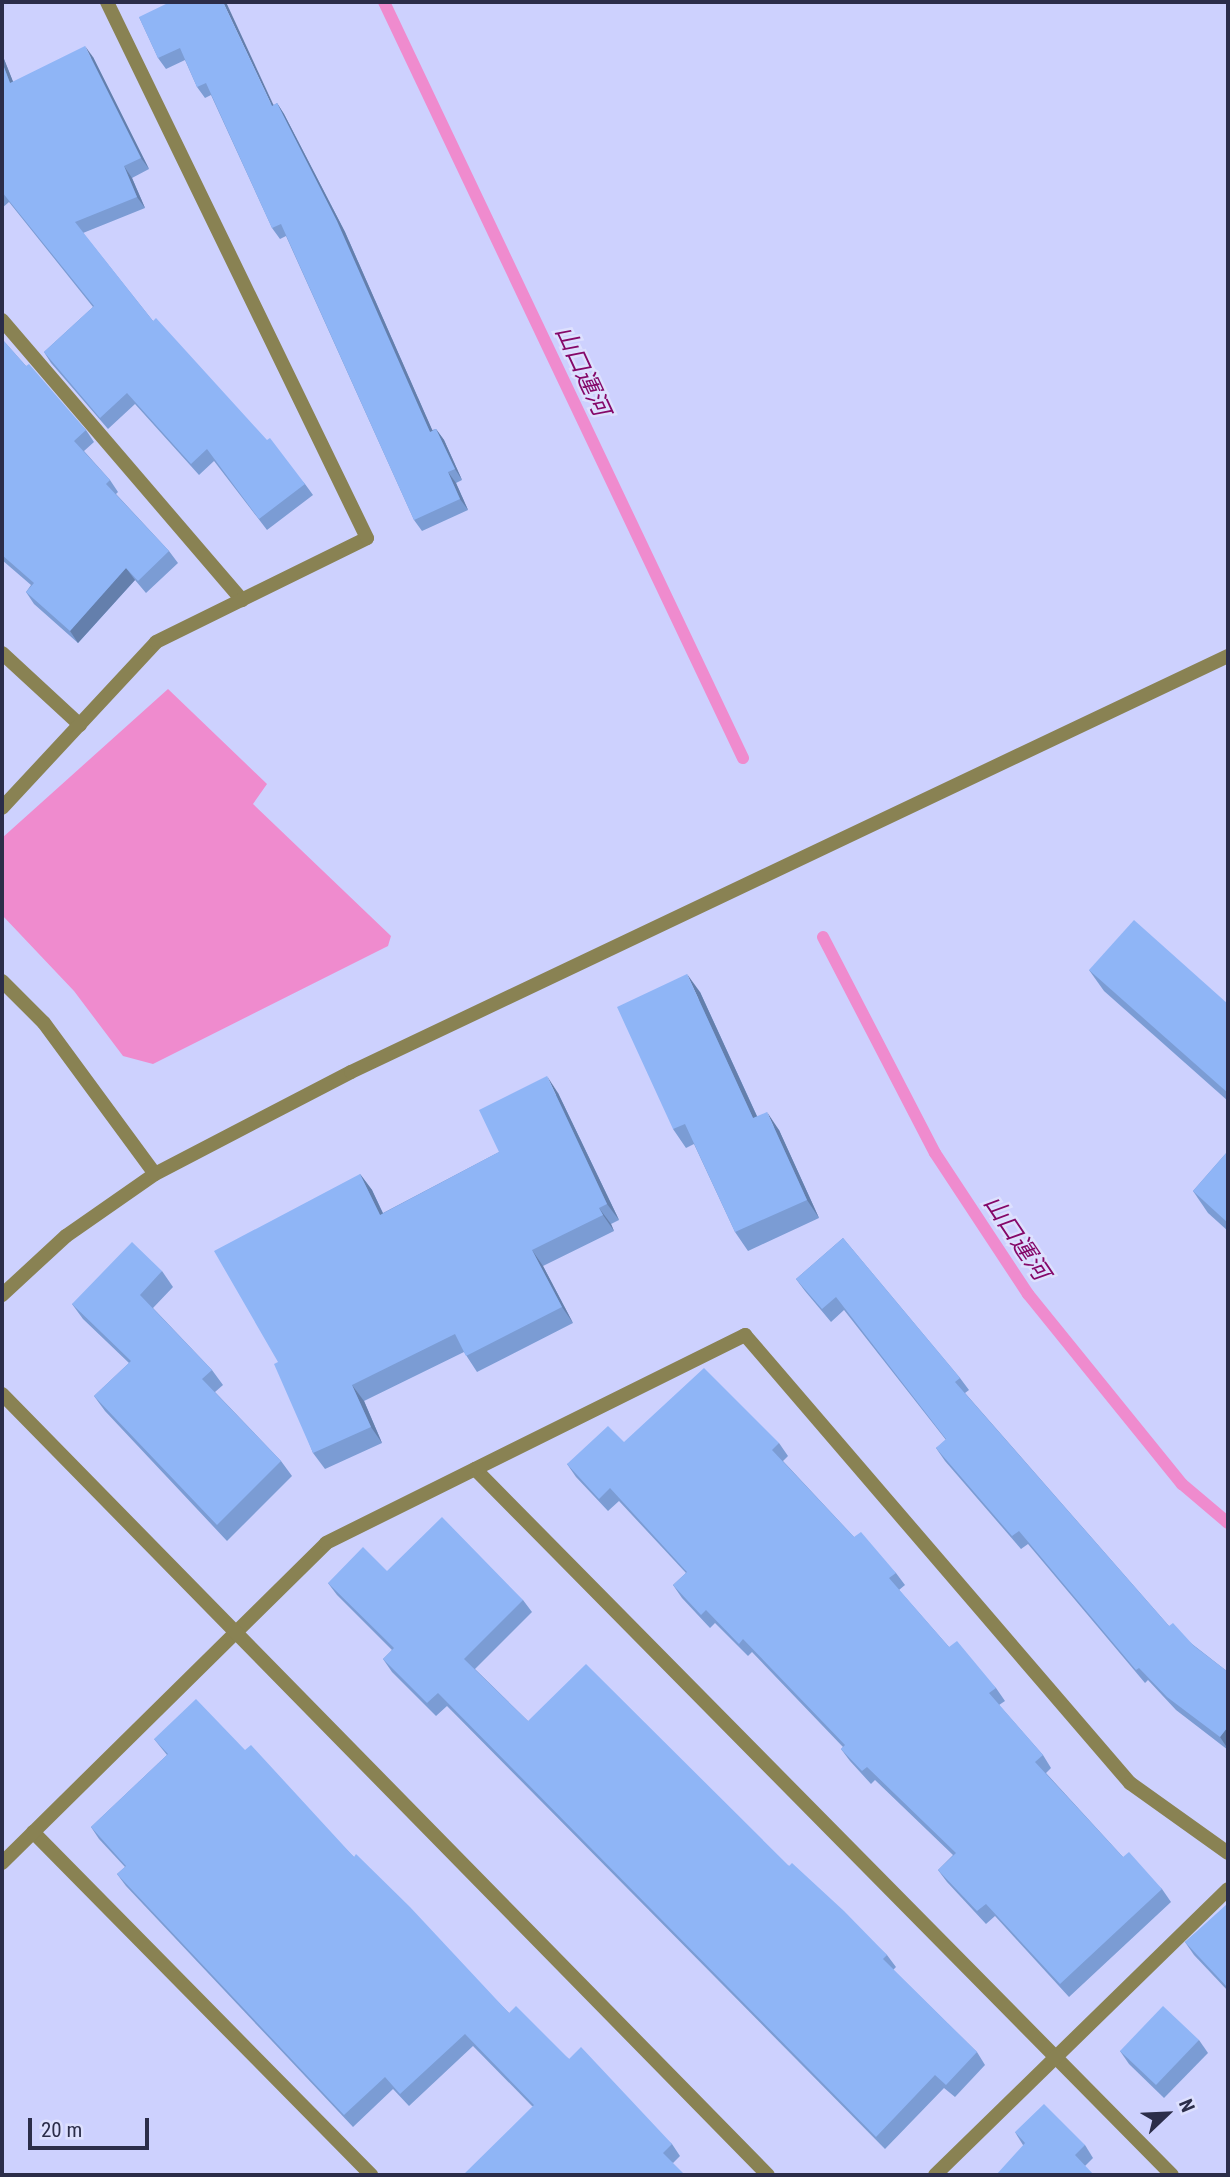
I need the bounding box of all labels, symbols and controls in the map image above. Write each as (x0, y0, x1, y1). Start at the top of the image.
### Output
water label: 山口運河 (549, 321, 615, 421)
water label: 山口運河 (977, 1190, 1055, 1286)
north arrow (1132, 2079, 1202, 2149)
text: N (1174, 2096, 1200, 2115)
scale bar (32, 2104, 152, 2148)
text: 20 m (41, 2118, 82, 2142)

